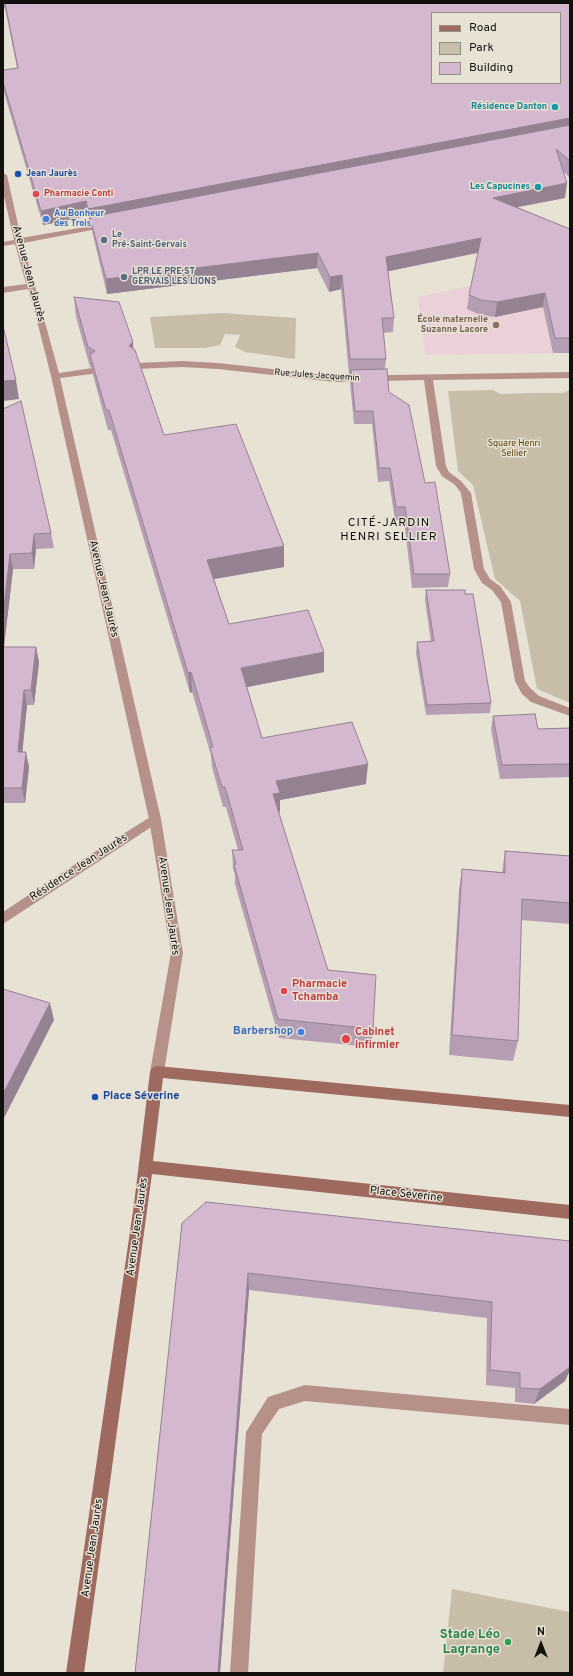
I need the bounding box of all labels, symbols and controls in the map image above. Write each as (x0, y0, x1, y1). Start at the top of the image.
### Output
legend (431, 12, 561, 84)
text: Road (469, 20, 497, 36)
text: Park (469, 40, 494, 56)
text: Building (469, 60, 513, 76)
place label: Résidence Danton (471, 102, 547, 112)
marker: Résidence Danton (550, 102, 560, 112)
marker: Jean Jaurès (13, 169, 23, 179)
place label: Jean Jaurès (26, 169, 77, 179)
place label: Les Capucines (470, 182, 530, 192)
marker: Les Capucines (533, 182, 543, 192)
marker: Pharmacie Conti (31, 189, 41, 199)
place label: Pharmacie Conti (44, 189, 113, 199)
place label: Au Bonheur des Trois (54, 209, 104, 230)
marker: Au Bonheur des Trois (41, 214, 51, 224)
street label: Avenue Jean Jaurès (9, 224, 47, 324)
place label: Le Pré-Saint-Gervais (112, 230, 187, 251)
marker: Le Pré-Saint-Gervais (99, 235, 109, 245)
place label: LPR LE PRE ST GERVAIS LES LIONS (132, 267, 216, 288)
marker: LPR LE PRE ST GERVAIS LES LIONS (119, 272, 129, 282)
place label: École maternelle Suzanne Lacore (417, 315, 488, 336)
marker: École maternelle Suzanne Lacore (491, 320, 501, 330)
street label: Rue Jules Jacquemin (274, 368, 360, 384)
park label: Square Henri Sellier (488, 439, 540, 460)
district label: CITÉ-JARDIN HENRI SELLIER (340, 517, 438, 545)
street label: Avenue Jean Jaurès (85, 539, 121, 639)
street label: Résidence Jean Jaurès (28, 832, 130, 904)
street label: Avenue Jean Jaurès (155, 856, 181, 956)
place label: Pharmacie Tchamba (292, 978, 347, 1004)
marker: Pharmacie Tchamba (279, 986, 289, 996)
place label: Barbershop (233, 1025, 293, 1039)
place label: Cabinet infirmier (355, 1026, 400, 1052)
marker: Barbershop (296, 1027, 306, 1037)
marker: Cabinet infirmier (340, 1033, 352, 1045)
place label: Place Séverine (103, 1090, 179, 1104)
marker: Place Séverine (90, 1092, 100, 1102)
street label: Avenue Jean Jaurès (125, 1177, 151, 1277)
street label: Place Séverine (369, 1185, 443, 1205)
street label: Avenue Jean Jaurès (80, 1498, 106, 1598)
north arrow (521, 1624, 561, 1664)
text: N (537, 1625, 545, 1639)
place label: Stade Léo Lagrange (440, 1627, 500, 1658)
marker: Stade Léo Lagrange (503, 1637, 513, 1647)

